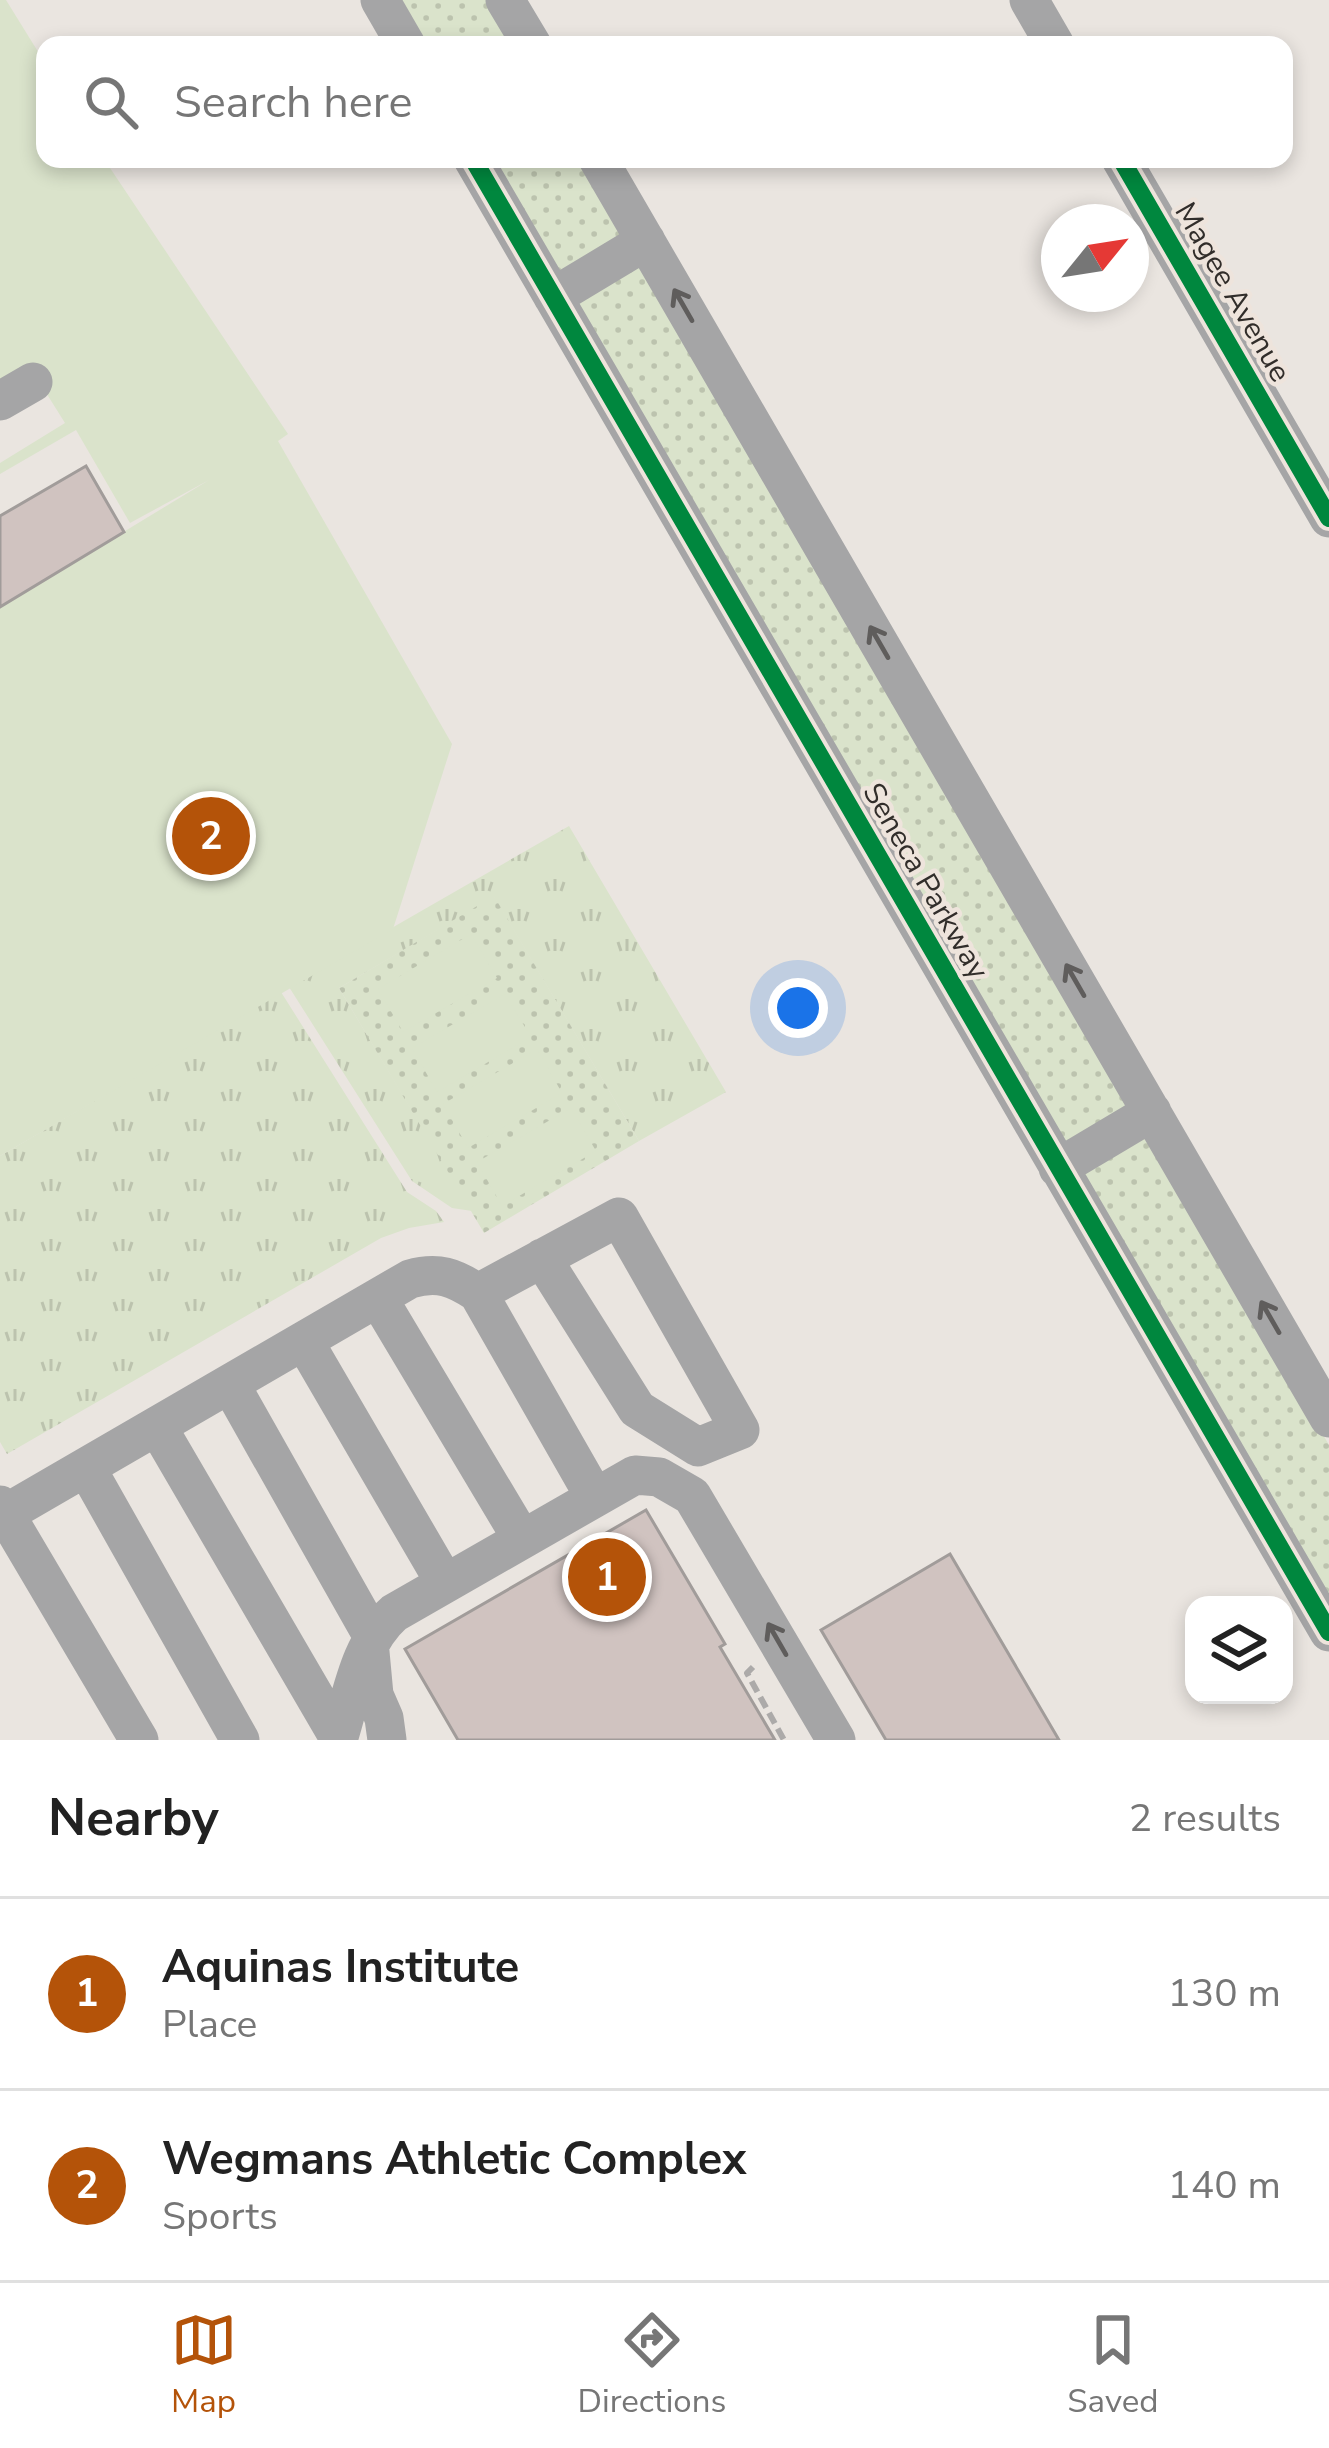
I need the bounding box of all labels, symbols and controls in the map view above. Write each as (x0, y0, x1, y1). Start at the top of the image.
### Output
search box (36, 36, 1293, 168)
icon: search (78, 69, 144, 135)
text: Search here (174, 72, 413, 133)
street label: Magee Avenue (1165, 195, 1301, 389)
north arrow (1041, 204, 1149, 312)
one-way arrow (671, 288, 695, 323)
one-way arrow (867, 626, 891, 661)
street label: Seneca Parkway (853, 776, 999, 987)
pin: 2 (172, 791, 250, 881)
one-way arrow (1063, 963, 1087, 998)
your location (768, 978, 828, 1038)
one-way arrow (1258, 1300, 1282, 1335)
pin: 1 (568, 1532, 646, 1622)
map controls (1185, 1596, 1293, 1704)
button: layers (1185, 1596, 1293, 1704)
one-way arrow (764, 1622, 788, 1657)
text: Nearby (48, 1783, 219, 1853)
text: 2 results (1129, 1792, 1281, 1845)
text: Aquinas Institute (162, 1937, 519, 1998)
text: 1 (75, 1967, 99, 2020)
text: 130 m (1167, 1967, 1281, 2020)
text: Place (162, 1998, 257, 2051)
text: Wegmans Athletic Complex (162, 2129, 747, 2190)
text: 2 (75, 2159, 99, 2212)
text: 140 m (1167, 2159, 1281, 2212)
text: Sports (162, 2190, 278, 2243)
tab: Map (171, 2307, 237, 2424)
tab: Directions (578, 2307, 726, 2424)
tab: Saved (1067, 2307, 1158, 2424)

